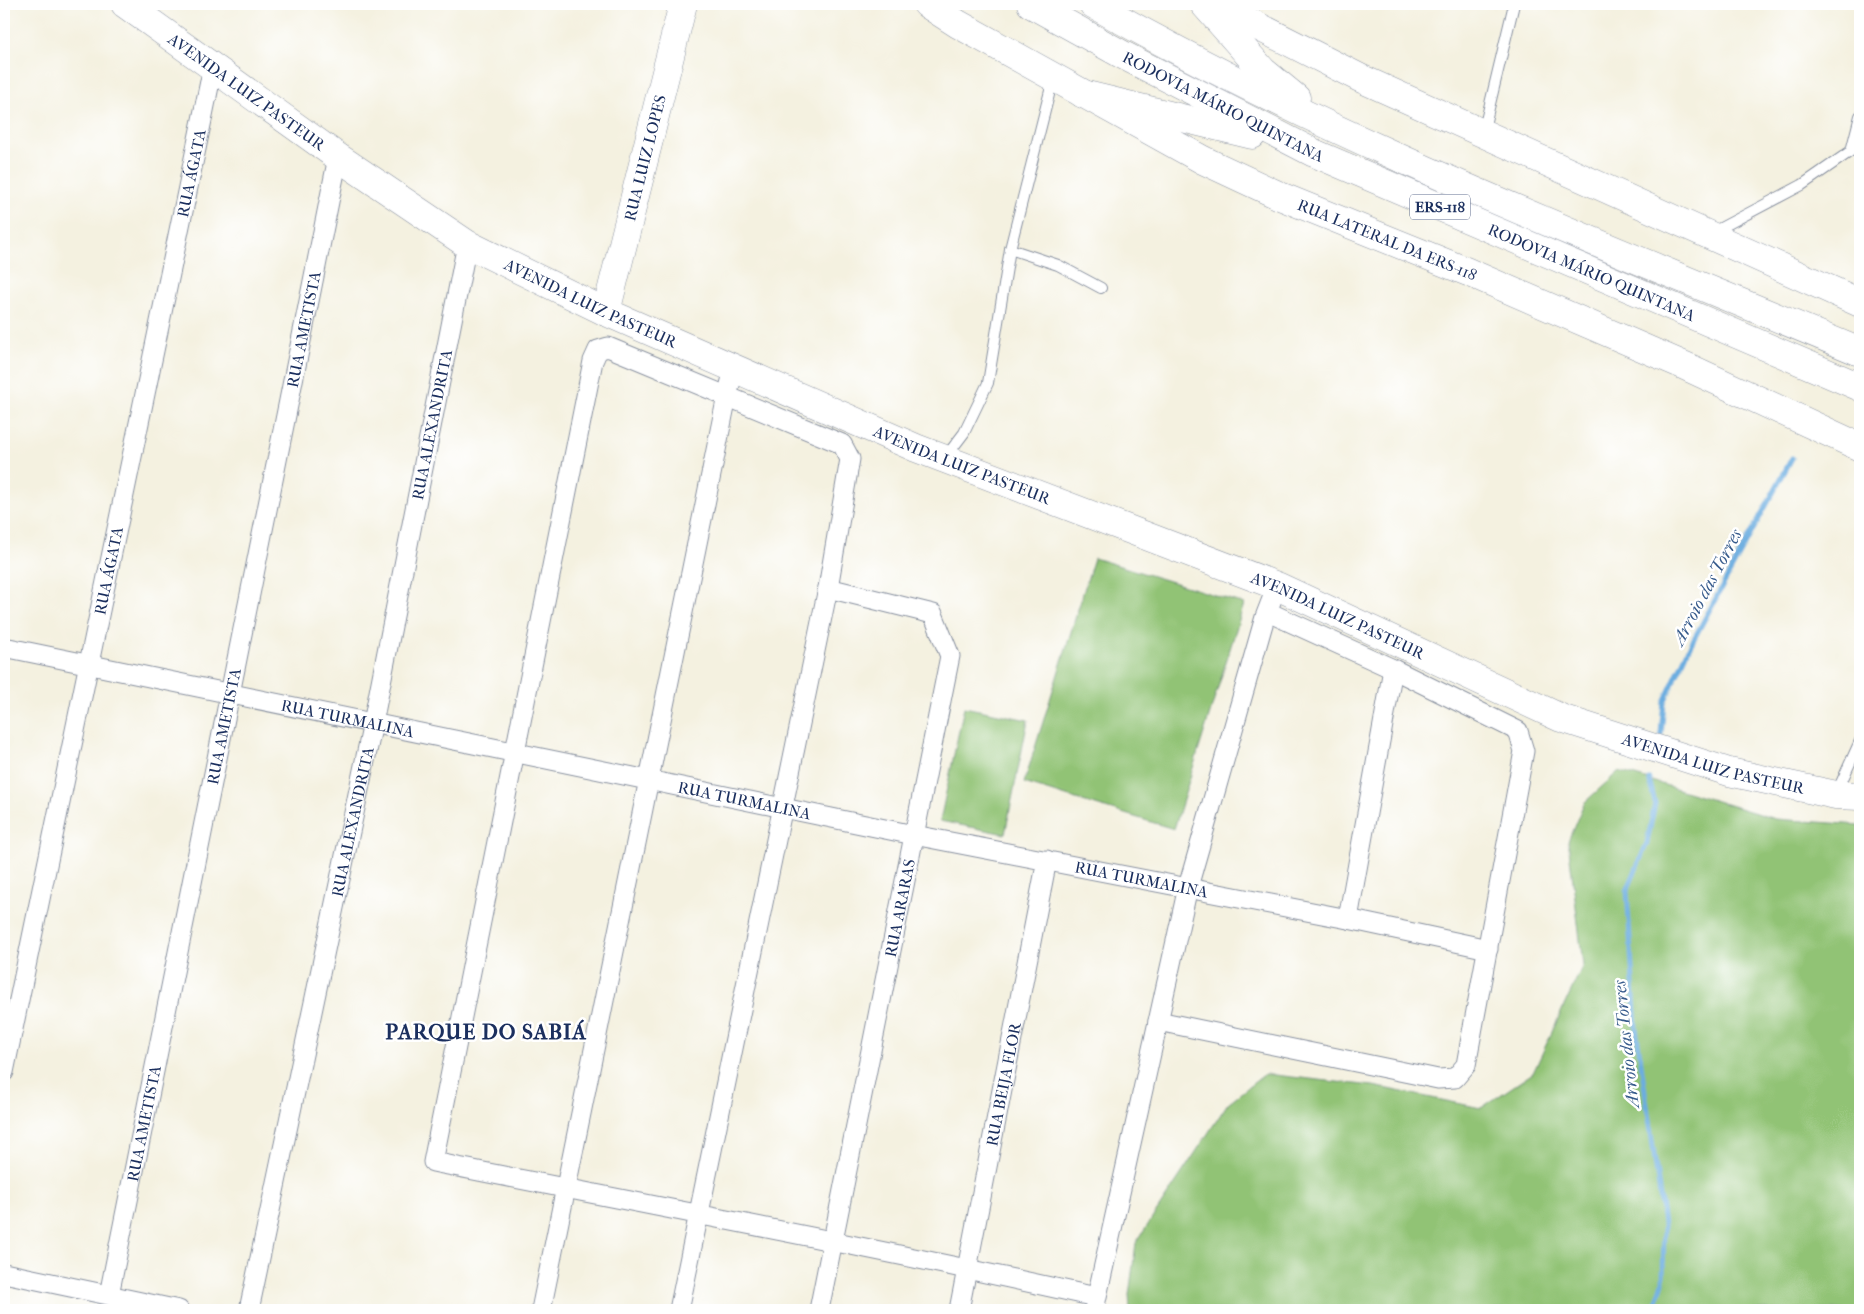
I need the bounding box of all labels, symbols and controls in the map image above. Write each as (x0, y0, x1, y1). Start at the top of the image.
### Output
street label: AVENIDA LUIZ PASTEUR (164, 29, 330, 155)
street label: RODOVIA MÁRIO QUINTANA (1119, 48, 1327, 166)
street label: RUA LUIZ LOPES (620, 93, 670, 223)
street label: RUA ÁGATA (173, 127, 210, 219)
road number: ERS-118 (1410, 194, 1470, 220)
street label: RUA LATERAL DA ERS-118 (1295, 195, 1480, 285)
street label: RODOVIA MÁRIO QUINTANA (1485, 220, 1698, 325)
street label: AVENIDA LUIZ PASTEUR (500, 254, 681, 352)
street label: RUA AMETISTA (283, 269, 325, 389)
street label: RUA ALEXANDRITA (408, 347, 456, 502)
street label: AVENIDA LUIZ PASTEUR (870, 421, 1054, 509)
street label: RUA ÁGATA (90, 525, 127, 617)
water label: Arroio das Torres (1667, 525, 1747, 650)
street label: AVENIDA LUIZ PASTEUR (1248, 568, 1429, 664)
street label: RUA AMETISTA (203, 666, 245, 786)
street label: RUA TURMALINA (279, 696, 416, 742)
street label: AVENIDA LUIZ PASTEUR (1619, 729, 1807, 798)
street label: RUA ALEXANDRITA (328, 745, 378, 899)
street label: RUA TURMALINA (676, 777, 813, 824)
street label: RUA ARARAS (881, 857, 919, 959)
street label: RUA TURMALINA (1073, 857, 1210, 902)
water label: Arroio das Torres (1609, 979, 1644, 1111)
district label: PARQUE DO SABIÁ (385, 1019, 587, 1044)
street label: RUA BEIJA FLOR (982, 1020, 1025, 1148)
street label: RUA AMETISTA (123, 1063, 165, 1183)

